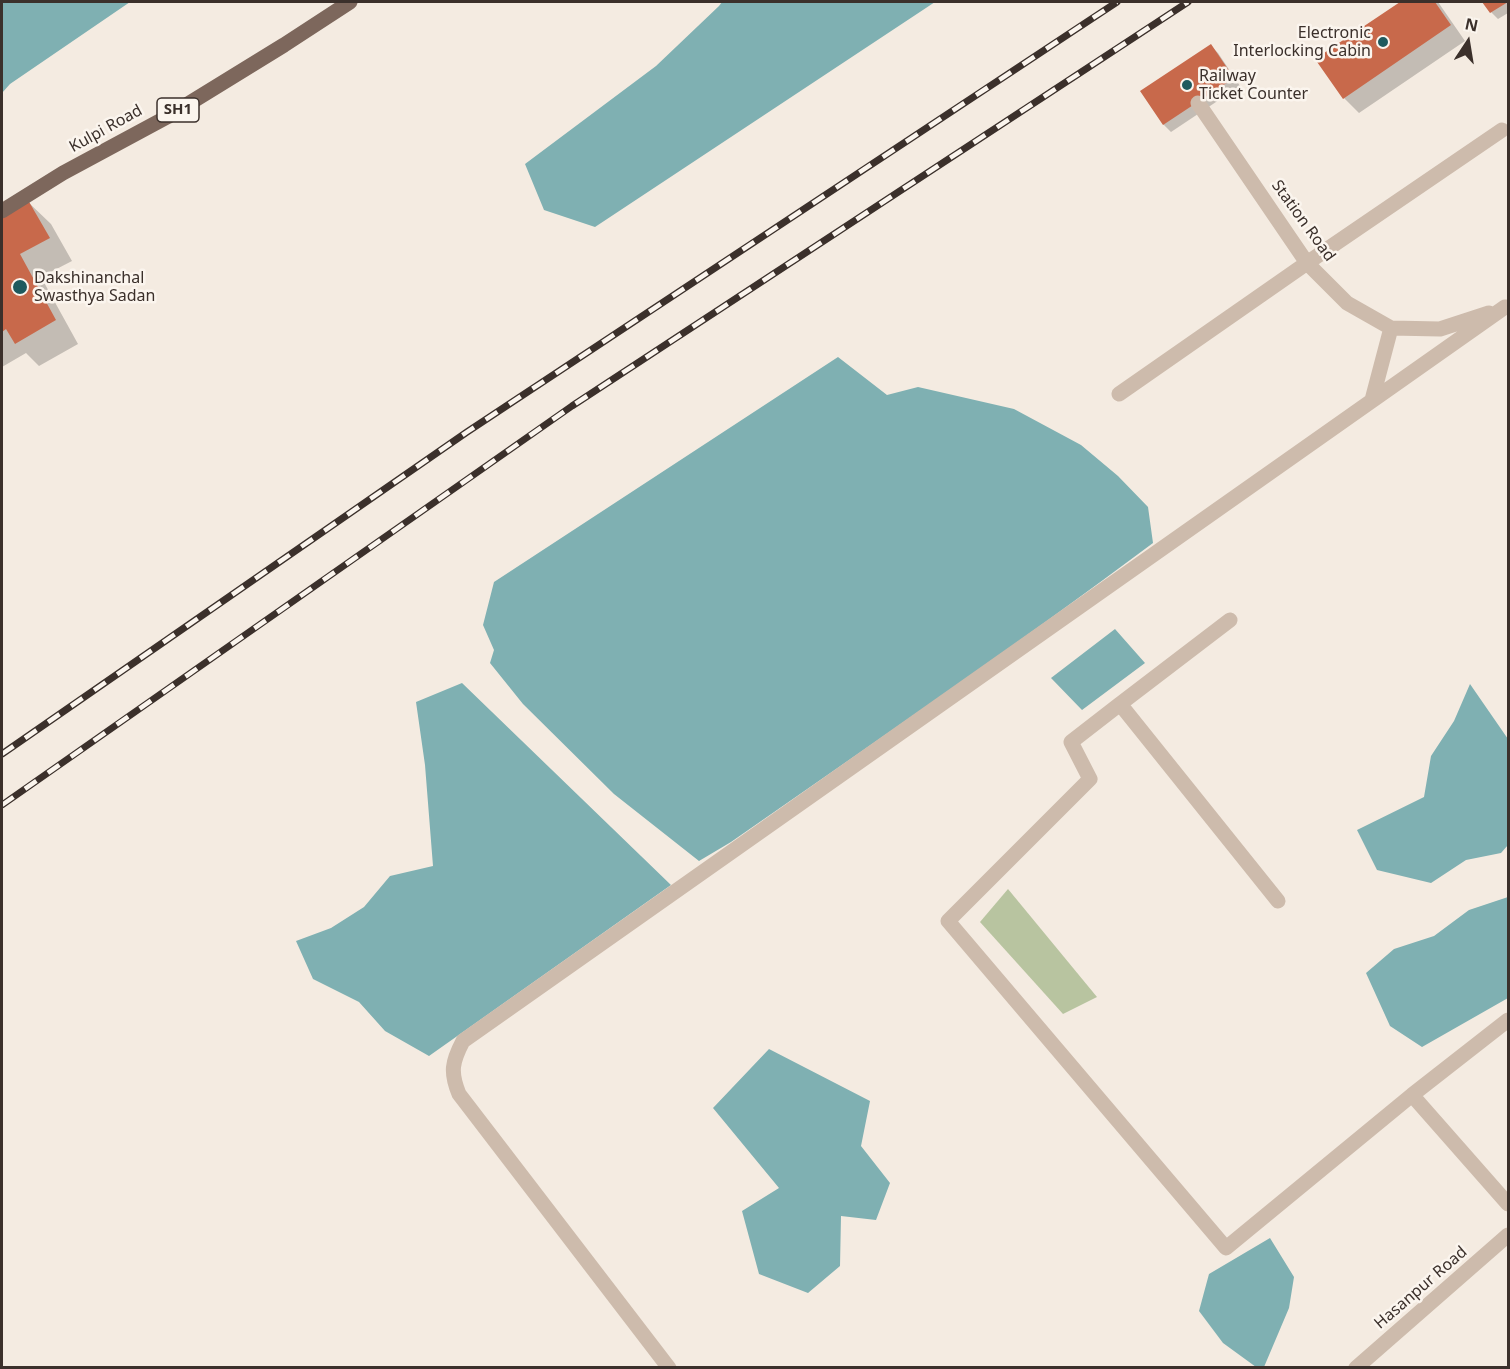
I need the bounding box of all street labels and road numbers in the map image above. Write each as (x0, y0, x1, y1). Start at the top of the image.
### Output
road number: SH1 (157, 98, 199, 122)
street label: Kulpi Road (66, 101, 146, 157)
street label: Station Road (1267, 177, 1339, 265)
street label: Hasanpur Road (1371, 1243, 1471, 1333)

